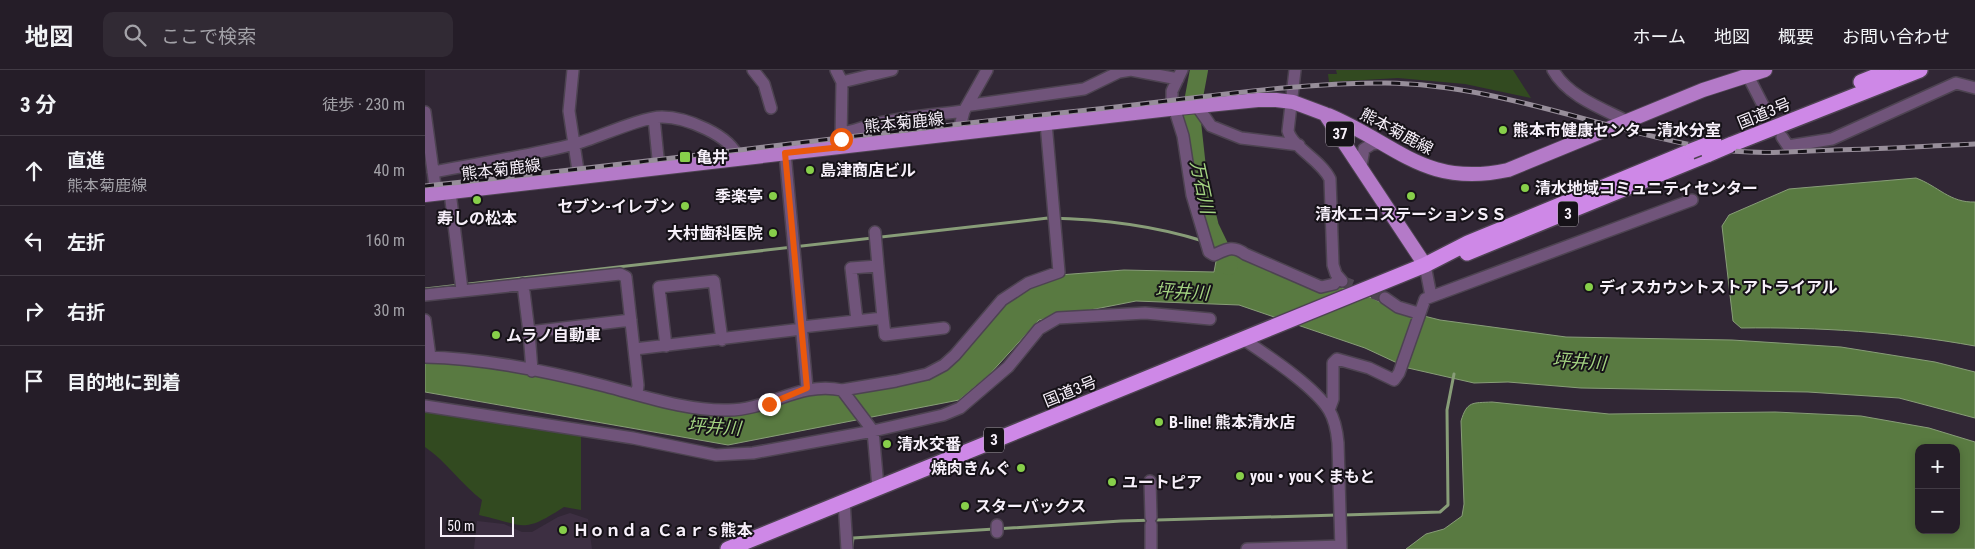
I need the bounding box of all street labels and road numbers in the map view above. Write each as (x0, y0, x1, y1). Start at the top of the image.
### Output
street label: 国道3号 (1735, 94, 1794, 133)
street label: 熊本菊鹿線 (1357, 104, 1437, 159)
street label: 熊本菊鹿線 (863, 109, 945, 136)
road number: 37 (1326, 122, 1354, 146)
street label: 熊本菊鹿線 (460, 155, 542, 184)
road number: 3 (1558, 202, 1578, 226)
street label: 国道3号 (1041, 372, 1100, 411)
road number: 3 (984, 428, 1004, 452)

